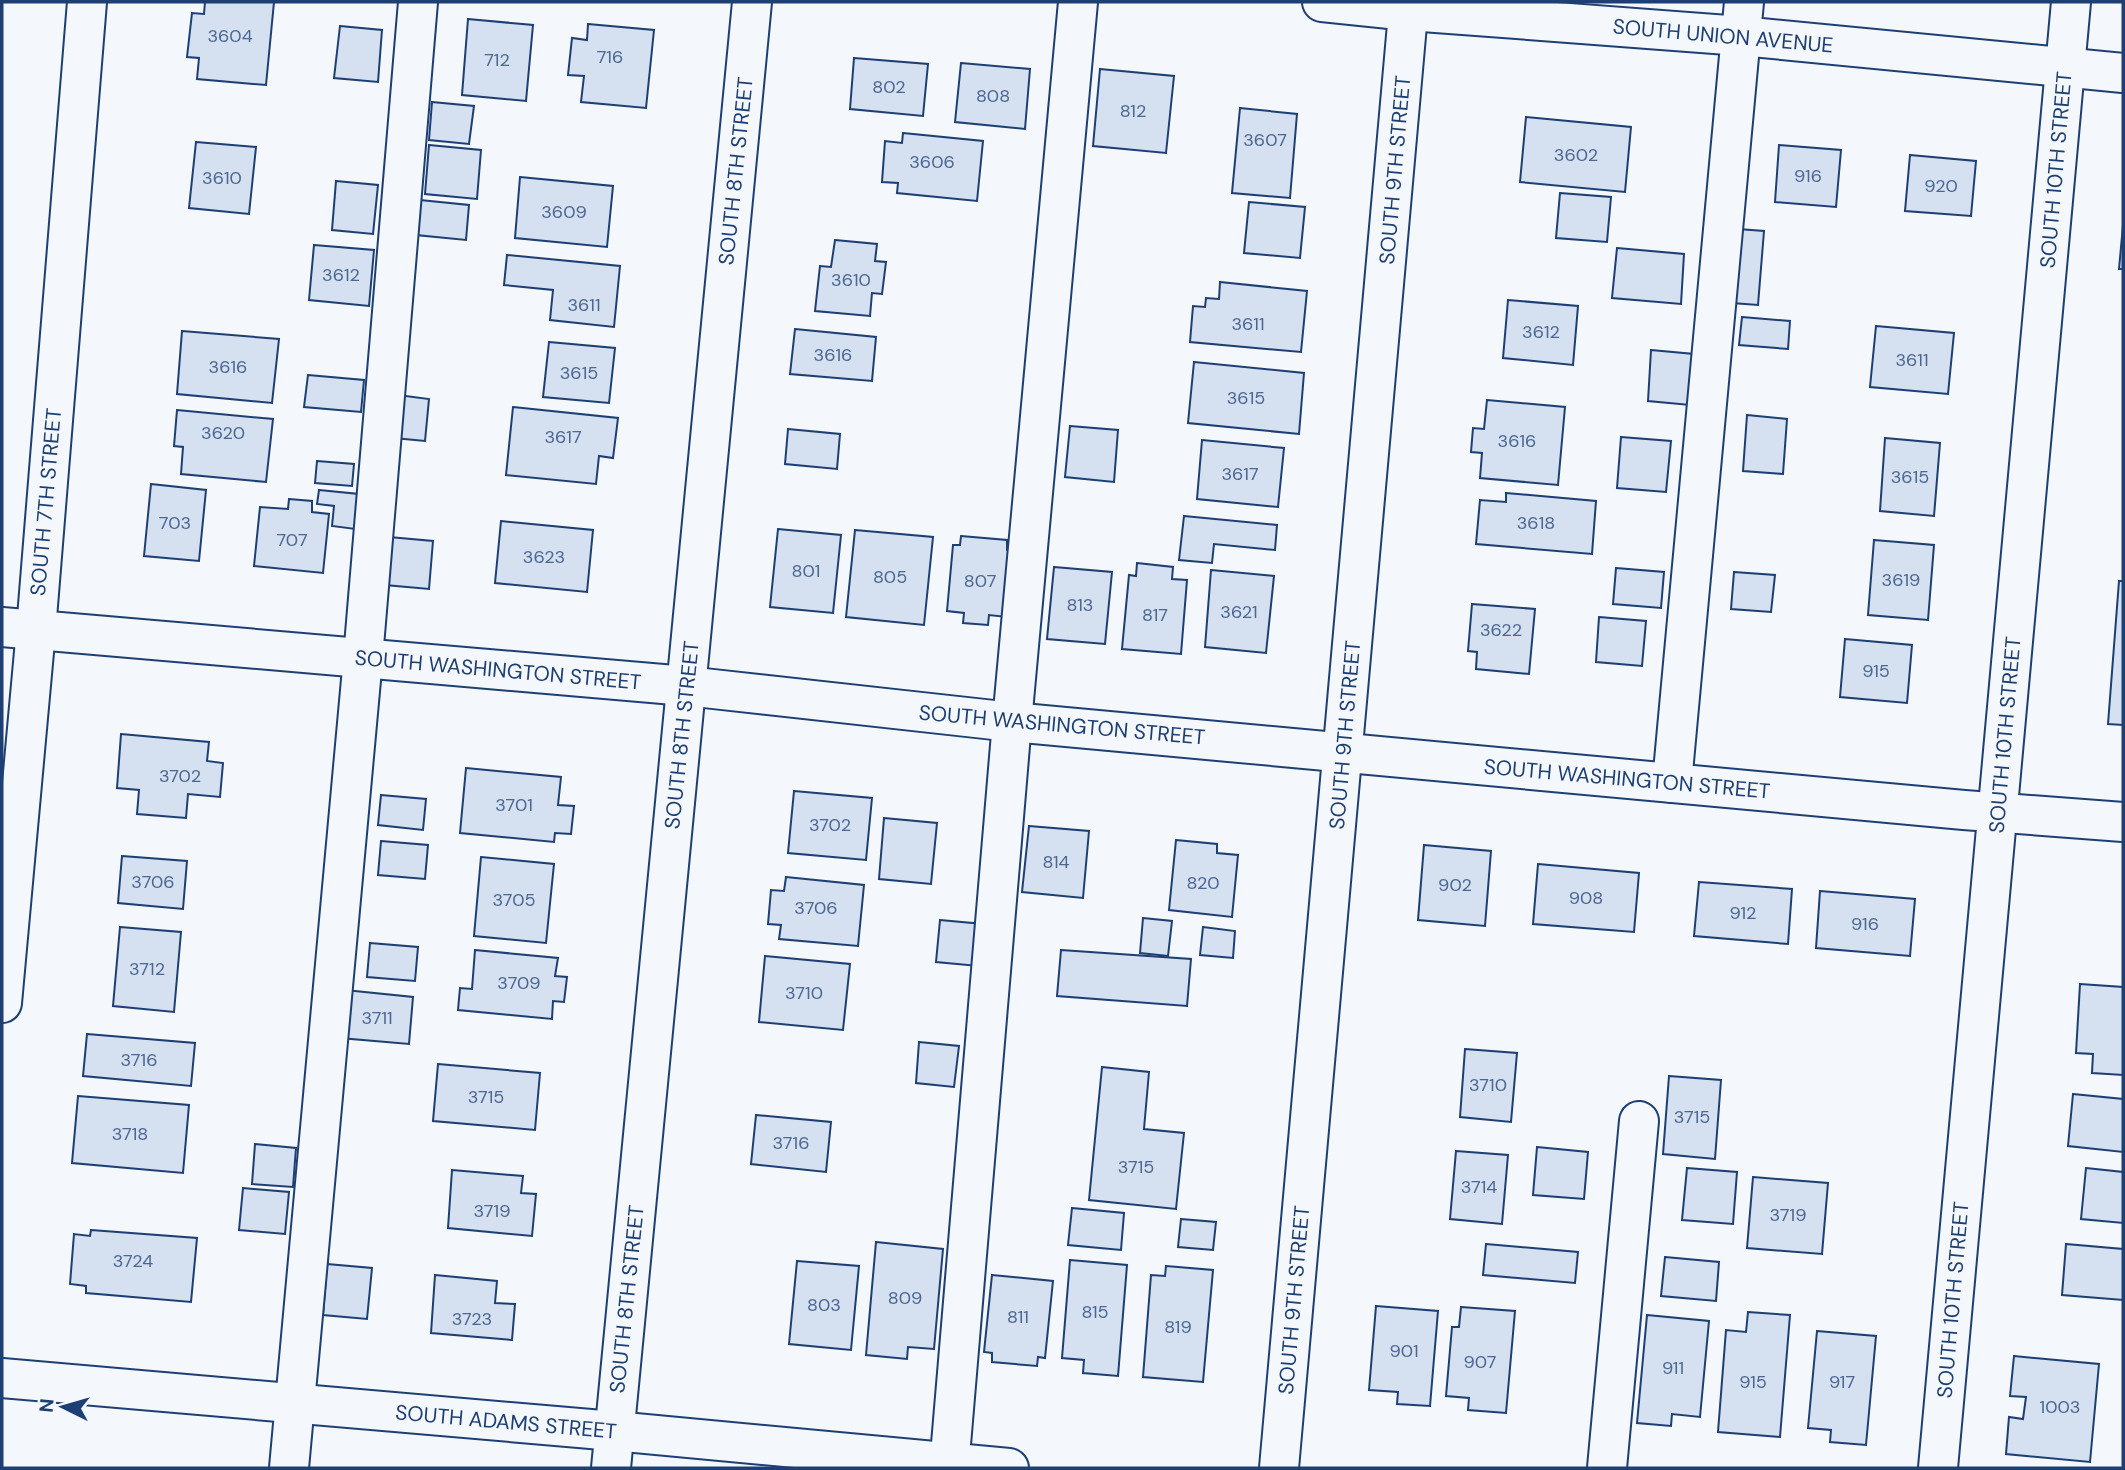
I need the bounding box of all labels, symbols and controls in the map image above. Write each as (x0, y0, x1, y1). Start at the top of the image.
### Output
street label: SOUTH UNION AVENUE (1612, 12, 1834, 60)
house number: 3604 (207, 24, 253, 48)
house number: 716 (597, 45, 623, 69)
house number: 712 (484, 48, 510, 72)
street label: SOUTH 10TH STREET (2033, 70, 2079, 269)
street label: SOUTH 9TH STREET (1373, 74, 1417, 266)
street label: SOUTH 8TH STREET (712, 75, 760, 267)
house number: 802 (872, 75, 906, 99)
house number: 808 (976, 84, 1010, 108)
house number: 812 (1120, 99, 1146, 123)
house number: 3607 (1243, 128, 1287, 152)
house number: 3602 (1554, 143, 1598, 167)
house number: 3606 (909, 150, 955, 174)
house number: 916 (1794, 164, 1822, 188)
house number: 3610 (202, 166, 242, 190)
house number: 920 (1924, 174, 1958, 198)
house number: 3609 (541, 200, 587, 224)
house number: 3612 (322, 263, 360, 287)
house number: 3610 (831, 268, 871, 292)
house number: 3611 (567, 293, 601, 317)
house number: 3611 (1231, 312, 1265, 336)
house number: 3612 (1522, 320, 1560, 344)
house number: 3616 (814, 343, 852, 367)
house number: 3611 (1895, 348, 1929, 372)
house number: 3616 (209, 355, 247, 379)
house number: 3615 (560, 361, 598, 385)
house number: 3615 (1227, 386, 1265, 410)
street label: SOUTH 7TH STREET (24, 407, 68, 597)
house number: 3620 (201, 421, 245, 445)
house number: 3617 (544, 425, 582, 449)
house number: 3616 (1498, 429, 1536, 453)
house number: 3617 (1221, 462, 1259, 486)
house number: 3615 (1891, 465, 1929, 489)
house number: 703 (159, 511, 191, 535)
house number: 3618 (1517, 511, 1555, 535)
house number: 707 (276, 528, 308, 552)
house number: 3623 (523, 545, 565, 569)
house number: 801 (792, 559, 820, 583)
house number: 805 (873, 565, 907, 589)
house number: 3619 (1882, 568, 1920, 592)
house number: 807 (964, 569, 996, 593)
house number: 813 (1067, 593, 1093, 617)
house number: 3621 (1220, 600, 1258, 624)
house number: 817 (1142, 603, 1168, 627)
house number: 3622 (1480, 618, 1522, 642)
street label: SOUTH 10TH STREET (1982, 635, 2028, 834)
street label: SOUTH 8TH STREET (658, 639, 706, 831)
street label: SOUTH 9TH STREET (1323, 639, 1367, 831)
street label: SOUTH WASHINGTON STREET (354, 644, 643, 696)
house number: 915 (1862, 659, 1890, 683)
street label: SOUTH WASHINGTON STREET (918, 699, 1207, 751)
street label: SOUTH WASHINGTON STREET (1483, 753, 1772, 805)
house number: 3702 (159, 764, 201, 788)
house number: 3701 (495, 793, 533, 817)
house number: 3702 (809, 813, 851, 837)
house number: 814 (1042, 850, 1070, 874)
house number: 3706 (131, 870, 175, 894)
house number: 820 (1186, 871, 1220, 895)
house number: 902 (1438, 873, 1472, 897)
house number: 908 (1569, 886, 1603, 910)
house number: 3705 (493, 888, 535, 912)
house number: 3706 (794, 896, 838, 920)
house number: 912 (1730, 901, 1756, 925)
house number: 916 (1851, 912, 1879, 936)
house number: 3712 (129, 957, 165, 981)
house number: 3709 (497, 971, 541, 995)
house number: 3710 (785, 981, 823, 1005)
house number: 3711 (361, 1006, 393, 1030)
house number: 3716 (121, 1048, 157, 1072)
house number: 3710 (1469, 1073, 1507, 1097)
house number: 3715 (468, 1085, 504, 1109)
house number: 3715 (1674, 1105, 1710, 1129)
house number: 3718 (112, 1122, 148, 1146)
house number: 3716 (773, 1131, 809, 1155)
house number: 3715 (1118, 1155, 1154, 1179)
house number: 3714 (1461, 1175, 1497, 1199)
house number: 3719 (474, 1199, 510, 1223)
street label: SOUTH 10TH STREET (1930, 1200, 1976, 1399)
street label: SOUTH 8TH STREET (603, 1203, 651, 1395)
house number: 3719 (1770, 1203, 1806, 1227)
street label: SOUTH 9TH STREET (1272, 1204, 1316, 1396)
house number: 3724 (113, 1249, 153, 1273)
house number: 809 (888, 1286, 922, 1310)
house number: 803 (807, 1293, 841, 1317)
house number: 815 (1081, 1300, 1109, 1324)
house number: 811 (1007, 1305, 1029, 1329)
house number: 3723 (452, 1307, 492, 1331)
house number: 819 (1164, 1315, 1192, 1339)
house number: 901 (1389, 1339, 1419, 1363)
house number: 907 (1464, 1350, 1496, 1374)
house number: 911 (1662, 1356, 1684, 1380)
house number: 915 (1739, 1370, 1767, 1394)
house number: 917 (1829, 1370, 1855, 1394)
north arrow (28, 1372, 98, 1442)
house number: 1003 (2040, 1395, 2080, 1419)
text: N (34, 1398, 60, 1414)
street label: SOUTH ADAMS STREET (394, 1398, 618, 1446)

